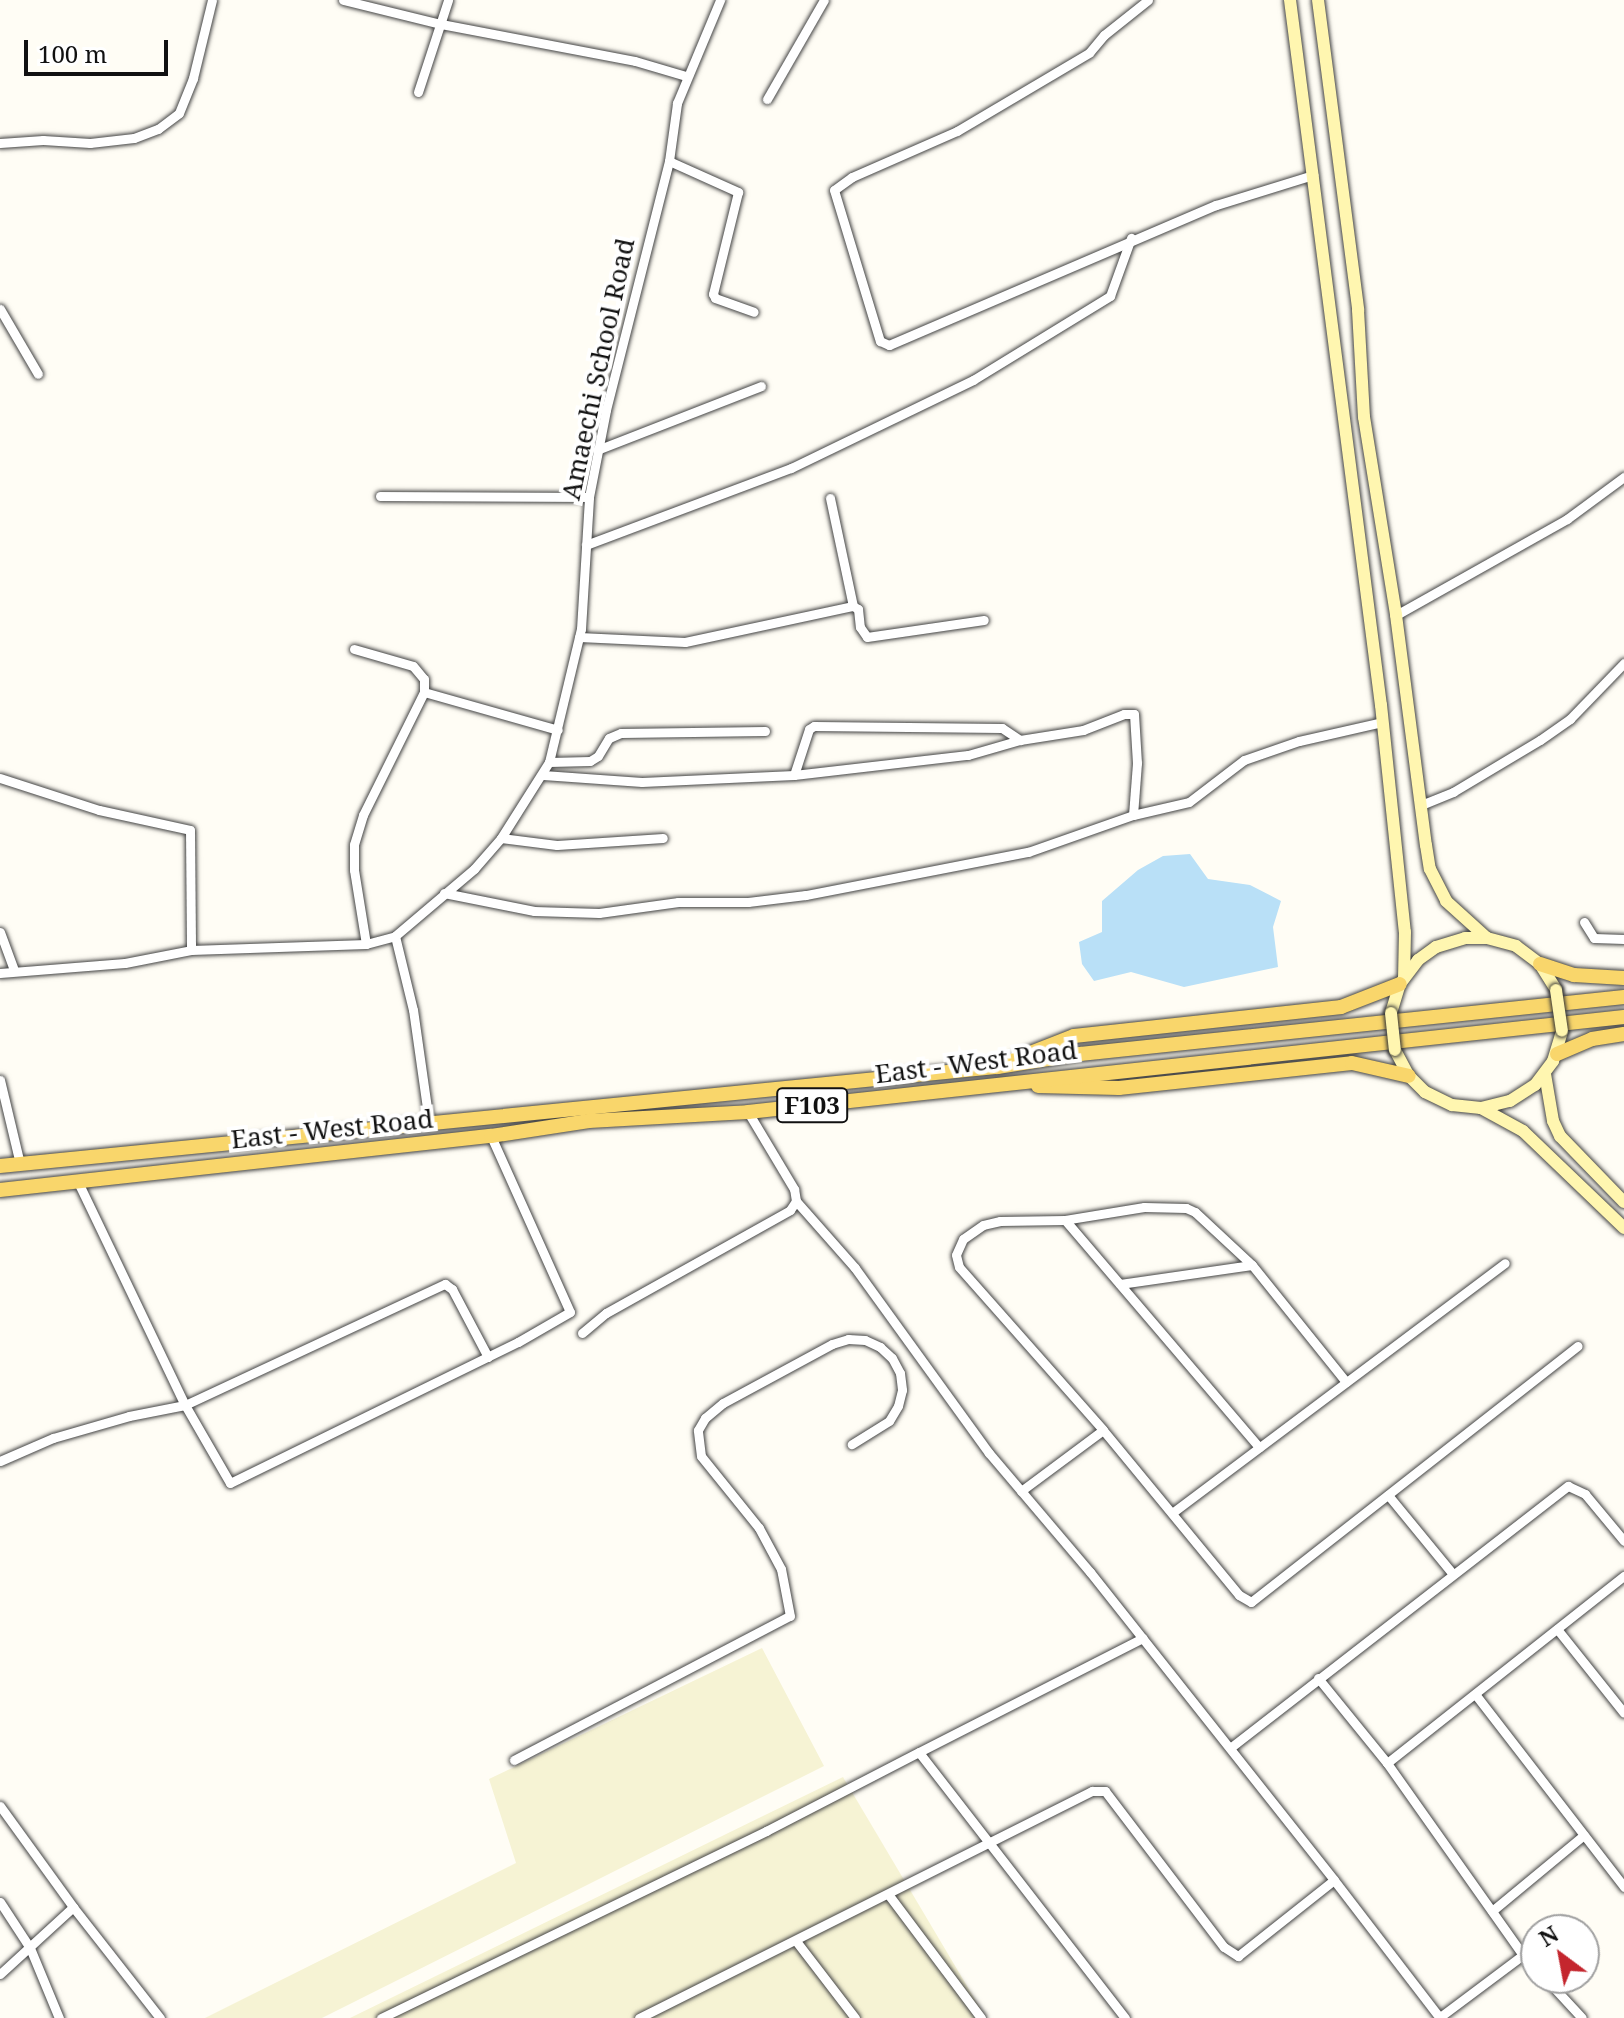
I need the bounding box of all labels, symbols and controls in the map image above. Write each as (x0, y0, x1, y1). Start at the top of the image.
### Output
scale bar (28, 24, 172, 74)
text: 100 m (38, 37, 107, 70)
street label: Amaechi School Road (555, 235, 641, 503)
street label: East - West Road (873, 1034, 1079, 1090)
road number: F103 (776, 1085, 848, 1125)
street label: East - West Road (229, 1103, 435, 1155)
north arrow (1520, 1914, 1600, 1994)
text: N (1533, 1918, 1564, 1953)

